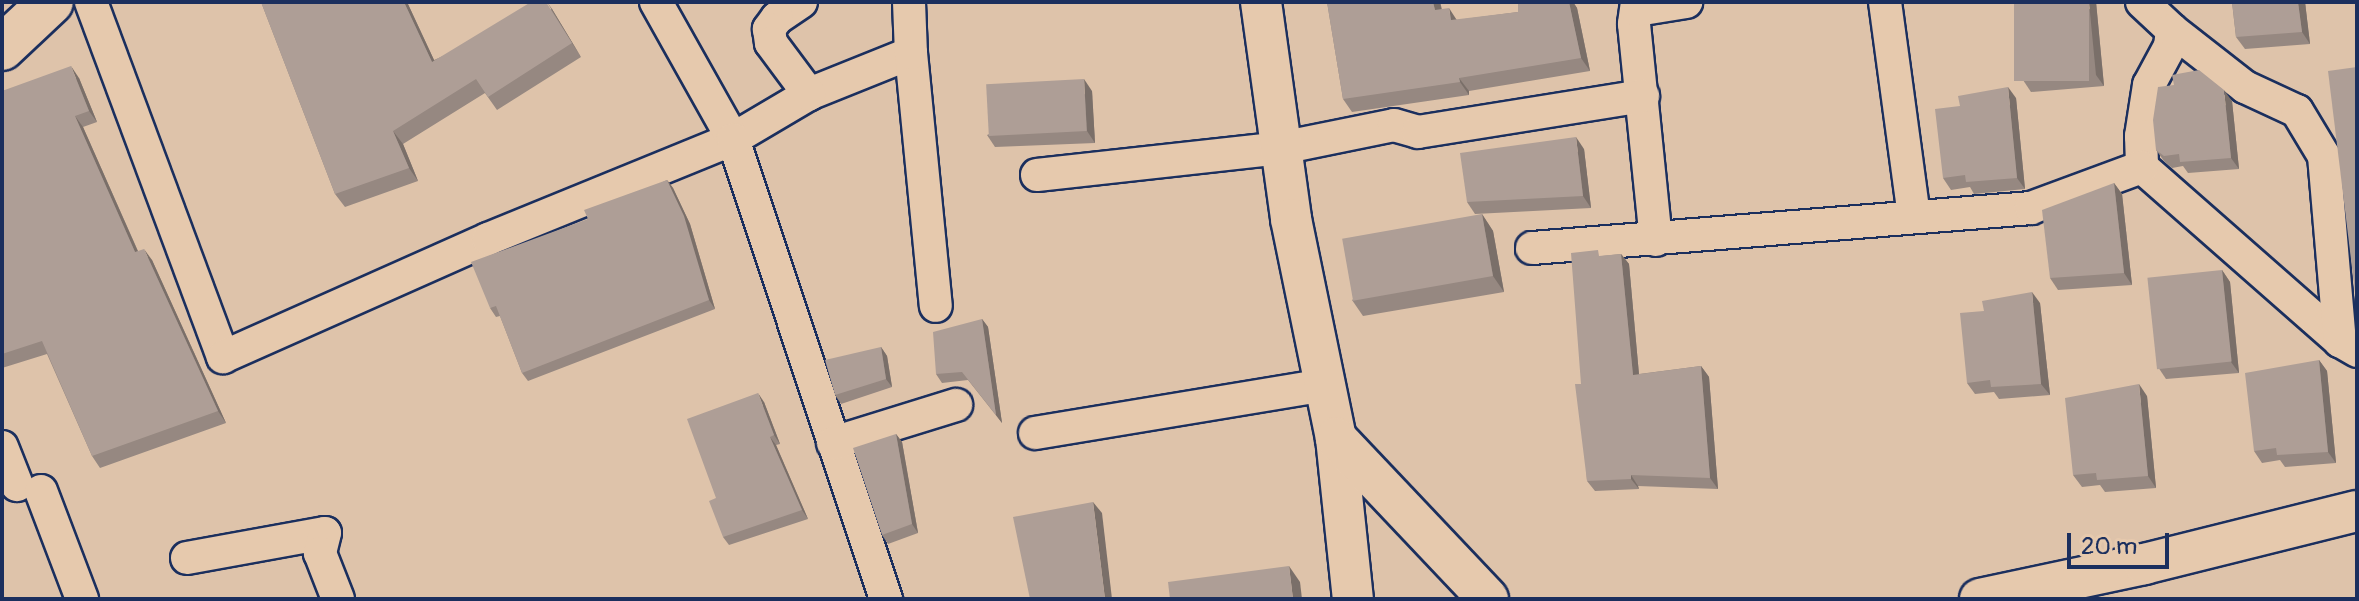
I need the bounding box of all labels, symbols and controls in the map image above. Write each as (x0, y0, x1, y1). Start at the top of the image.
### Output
scale bar (2071, 517, 2173, 567)
text: 20 m (2081, 532, 2137, 561)

